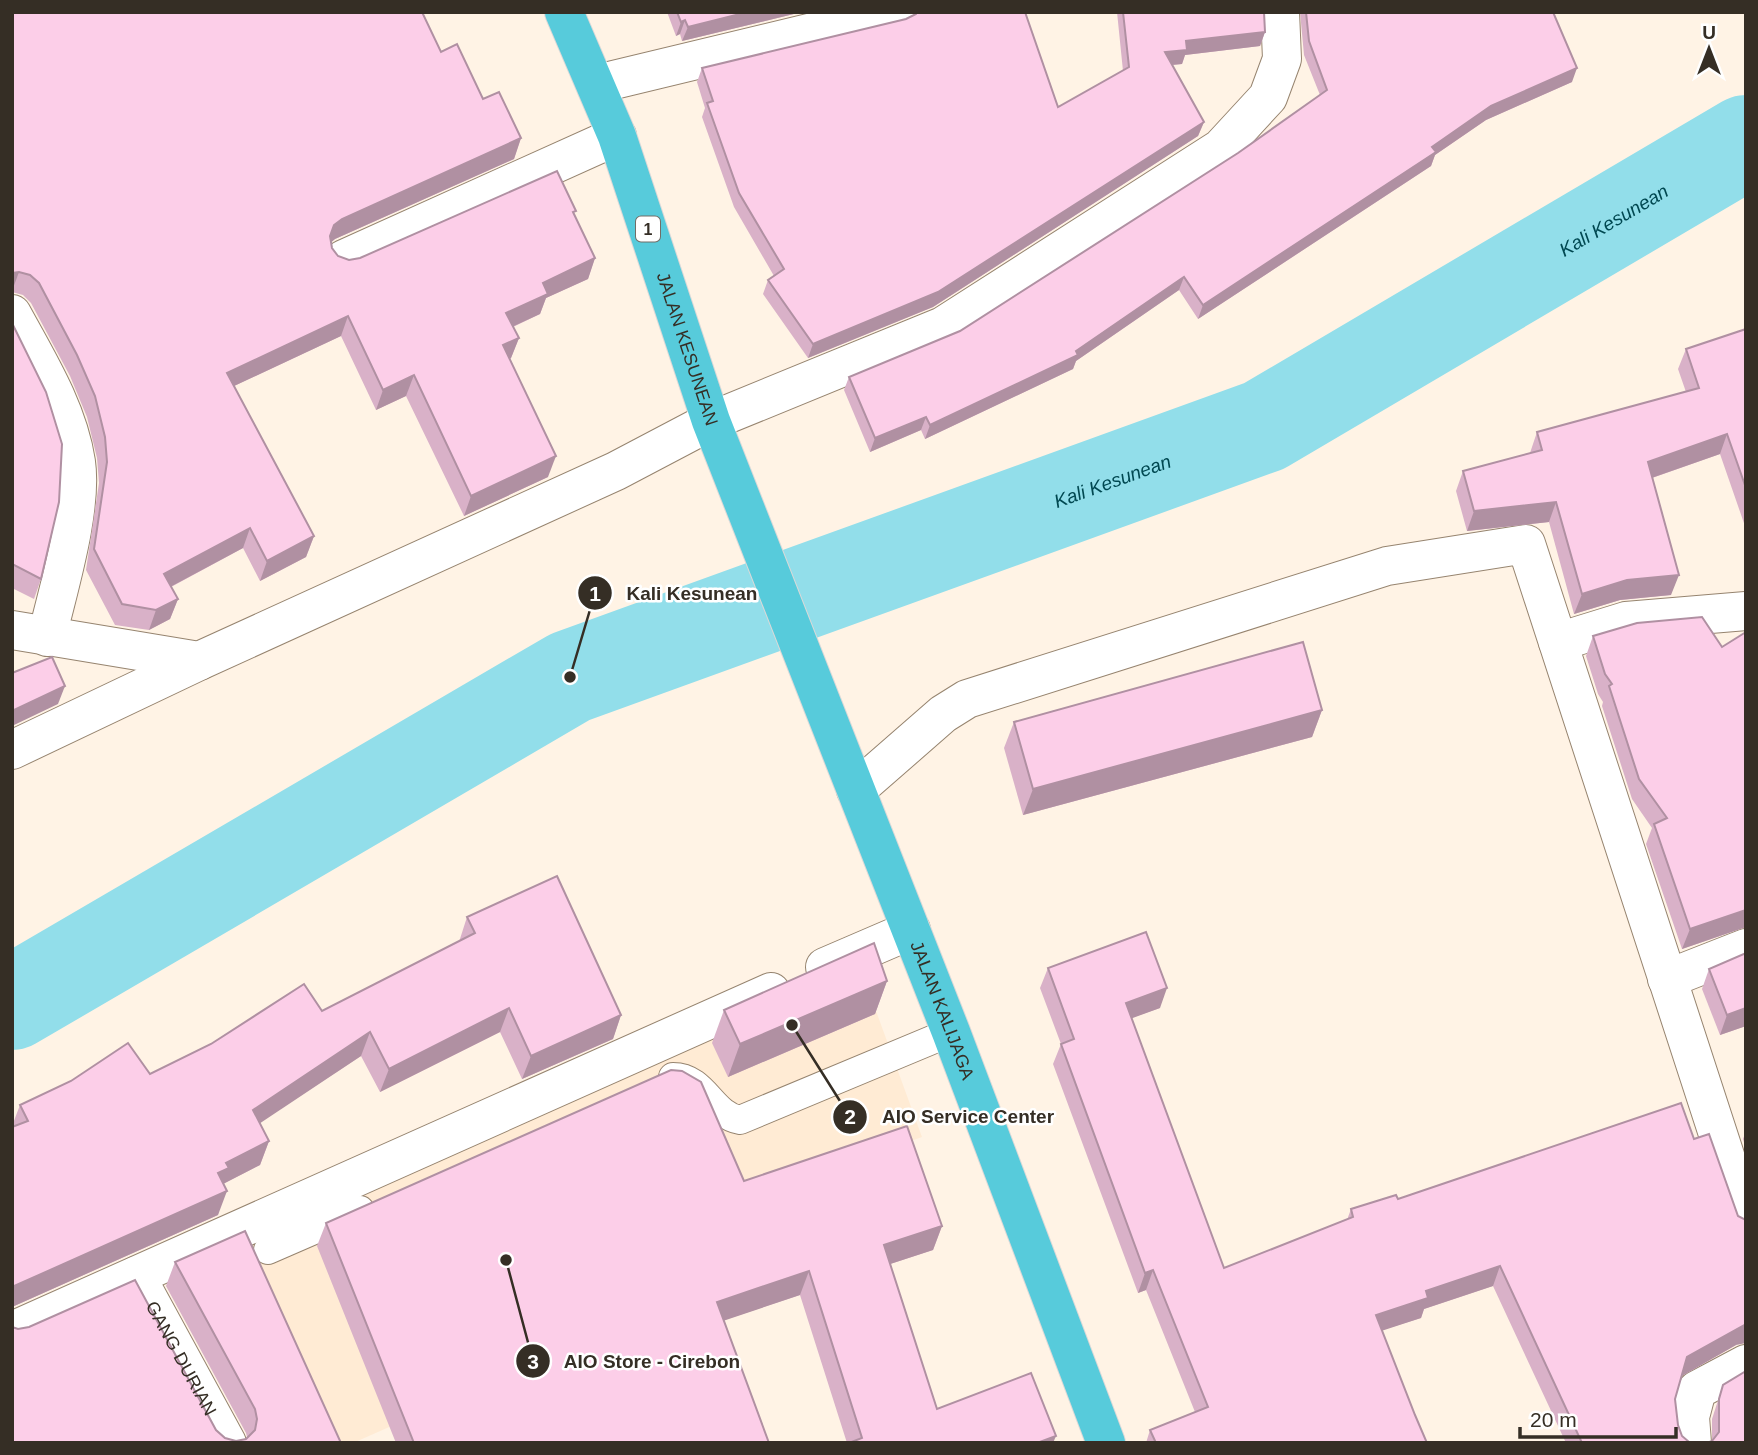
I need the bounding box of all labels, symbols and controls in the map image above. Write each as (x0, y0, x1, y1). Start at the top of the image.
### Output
north arrow (1674, 14, 1744, 84)
text: U (1702, 22, 1716, 43)
water label: Kali Kesunean (1556, 180, 1672, 261)
road number: 1 (636, 216, 660, 242)
street label: JALAN KESUNEAN (653, 270, 722, 428)
water label: Kali Kesunean (1051, 451, 1174, 512)
callout: Kali Kesunean (578, 573, 772, 613)
text: 1 (589, 582, 601, 605)
text: Kali Kesunean (627, 583, 757, 604)
street label: JALAN KALIJAGA (906, 938, 978, 1082)
callout: AIO Service Center (832, 1097, 1068, 1137)
text: 2 (844, 1105, 856, 1128)
text: AIO Service Center (882, 1106, 1055, 1127)
street label: GANG DURIAN (142, 1298, 220, 1419)
callout: AIO Store - Cirebon (515, 1341, 754, 1381)
text: 3 (527, 1350, 539, 1373)
text: AIO Store - Cirebon (564, 1351, 740, 1372)
scale bar (1520, 1396, 1676, 1440)
text: 20 m (1530, 1408, 1577, 1431)

